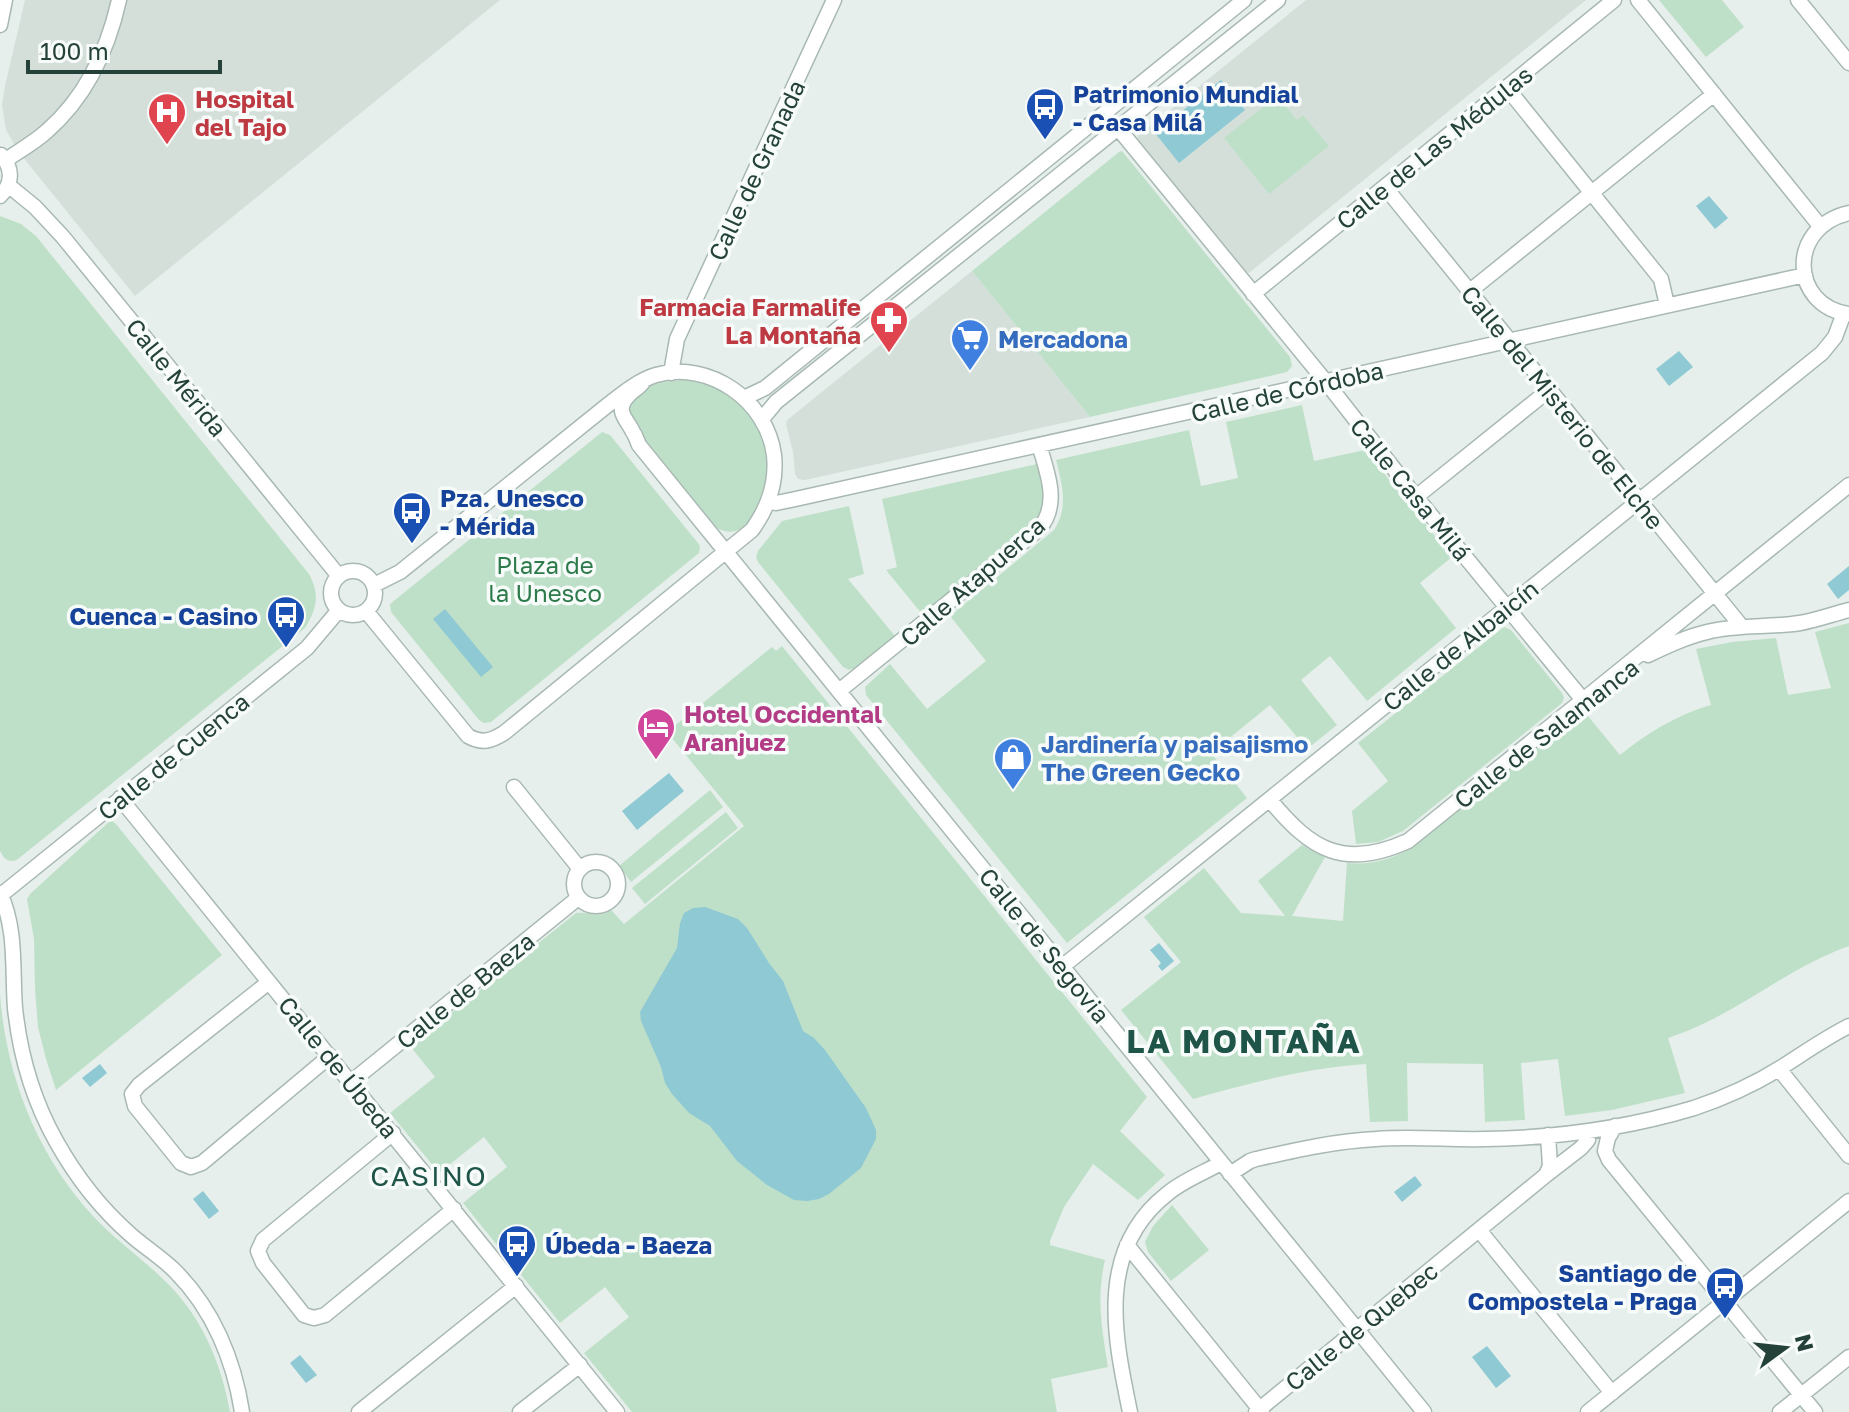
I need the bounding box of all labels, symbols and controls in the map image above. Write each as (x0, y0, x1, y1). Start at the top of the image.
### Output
scale bar (28, 24, 220, 74)
text: 100 m (40, 36, 109, 65)
street label: Calle de Las Médulas (1330, 59, 1538, 235)
street label: Calle de Granada (701, 75, 811, 265)
place label: Patrimonio Mundial - Casa Milá (1073, 79, 1299, 136)
place label: Hospital del Tajo (195, 84, 294, 141)
bus stop icon: Patrimonio Mundial - Casa Milá (1024, 86, 1066, 141)
hospital icon: Hospital del Tajo (146, 91, 188, 146)
street label: Calle del Misterio de Elche (1456, 279, 1670, 535)
place label: Farmacia Farmalife La Montaña (639, 292, 861, 349)
pharmacy icon: Farmacia Farmalife La Montaña (868, 299, 910, 354)
street label: Calle Mérida (121, 312, 233, 442)
supermarket icon: Mercadona (949, 317, 991, 372)
place label: Mercadona (998, 324, 1128, 353)
street label: Calle de Córdoba (1188, 355, 1386, 427)
street label: Calle Casa Milá (1345, 412, 1477, 566)
place label: Pza. Unesco - Mérida (440, 483, 584, 540)
bus stop icon: Pza. Unesco - Mérida (391, 490, 433, 545)
street label: Calle Atapuerca (894, 510, 1050, 652)
park label: Plaza de la Unesco (488, 550, 602, 607)
street label: Calle de Albaicín (1376, 573, 1544, 717)
bus stop icon: Cuenca - Casino (265, 594, 307, 649)
place label: Cuenca - Casino (69, 601, 258, 630)
street label: Calle de Salamanca (1448, 652, 1644, 814)
street label: Calle de Cuenca (92, 686, 254, 826)
place label: Hotel Occidental Aranjuez (684, 699, 882, 756)
hotel icon: Hotel Occidental Aranjuez (635, 706, 677, 761)
place label: Jardinería y paisajismo The Green Gecko (1041, 729, 1308, 786)
shop icon: Jardinería y paisajismo The Green Gecko (992, 736, 1034, 791)
street label: Calle de Segovia (974, 862, 1116, 1028)
street label: Calle de Baeza (390, 926, 540, 1054)
street label: Calle de Úbeda (273, 990, 405, 1144)
district label: LA MONTAÑA (1126, 1022, 1362, 1060)
district label: CASINO (370, 1159, 488, 1192)
bus stop icon: Úbeda - Baeza (496, 1223, 538, 1278)
place label: Úbeda - Baeza (545, 1230, 712, 1259)
street label: Calle de Quebec (1279, 1256, 1443, 1396)
place label: Santiago de Compostela - Praga (1468, 1258, 1697, 1315)
bus stop icon: Santiago de Compostela - Praga (1704, 1265, 1746, 1320)
north arrow (1745, 1308, 1825, 1388)
text: N (1790, 1331, 1820, 1354)

